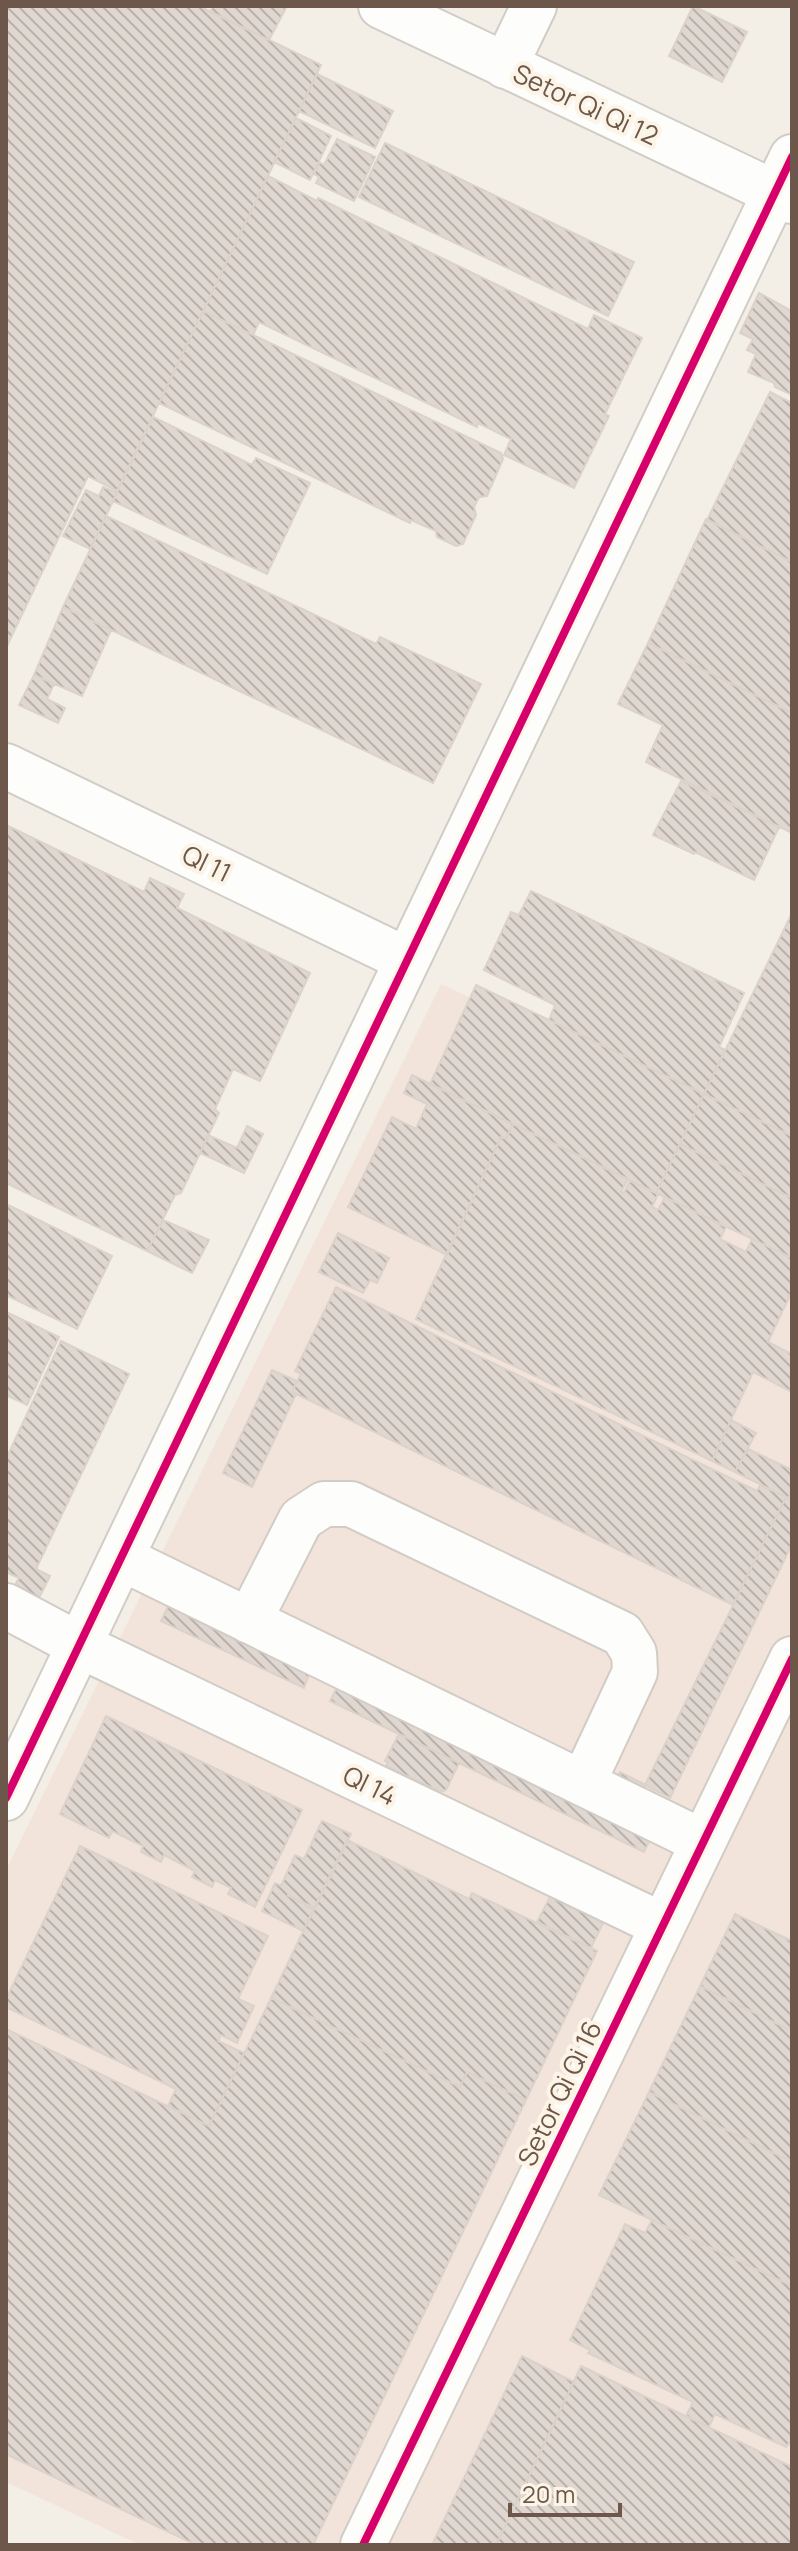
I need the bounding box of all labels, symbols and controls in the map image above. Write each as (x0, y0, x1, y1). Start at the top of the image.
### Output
street label: Setor Qi Qi 12 (508, 55, 664, 153)
street label: QI 11 (176, 836, 238, 890)
street label: QI 14 (337, 1757, 403, 1813)
street label: Setor Qi Qi 16 (508, 2014, 610, 2172)
scale bar (510, 2467, 620, 2517)
text: 20 m (522, 2477, 575, 2510)

